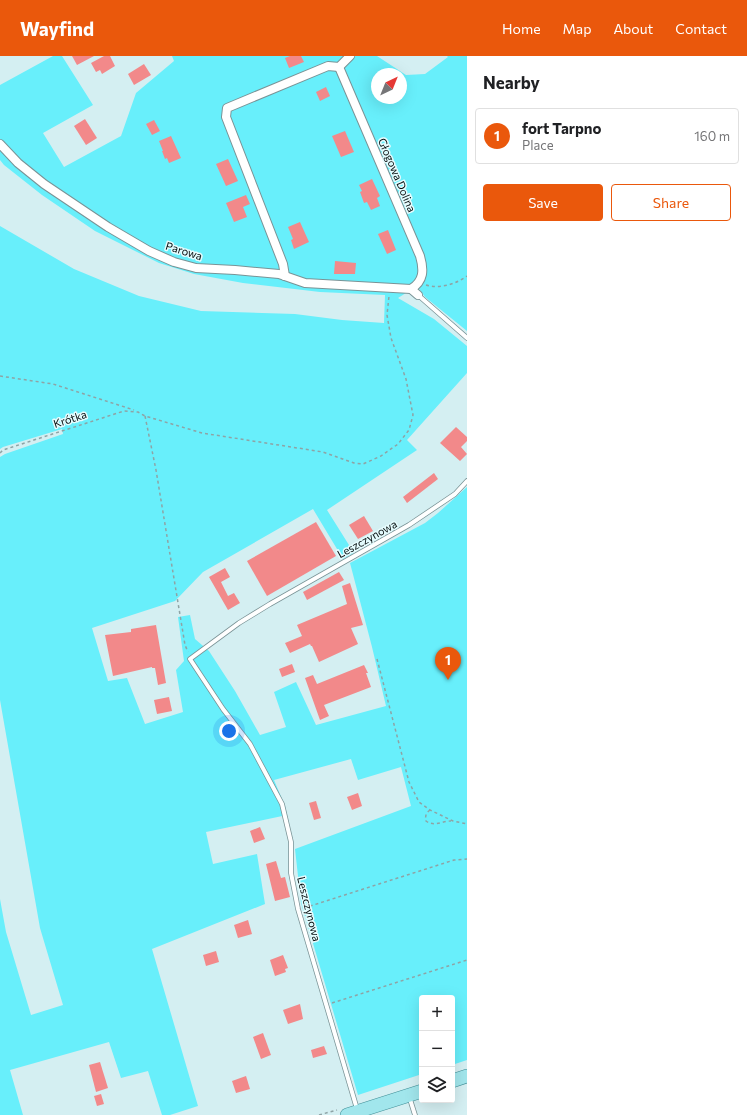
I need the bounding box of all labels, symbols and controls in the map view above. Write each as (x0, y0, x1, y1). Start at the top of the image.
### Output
text: Wayfind (20, 17, 94, 40)
text: Home (502, 20, 541, 37)
text: Map (563, 20, 591, 37)
text: About (613, 20, 653, 37)
text: Contact (675, 20, 727, 37)
north arrow (371, 68, 407, 104)
text: Nearby (483, 72, 540, 93)
text: fort Tarpno (522, 119, 602, 137)
text: 1 (494, 128, 500, 144)
text: 160 m (694, 128, 730, 144)
street label: Głogowa Dolina (376, 136, 419, 214)
text: Place (522, 137, 554, 153)
button: Save (483, 184, 603, 221)
button: Share (611, 184, 731, 221)
street label: Parowa (164, 239, 204, 262)
street label: Krótka (52, 407, 88, 430)
street label: Leszczynowa (335, 517, 399, 560)
pin: 1 (435, 647, 461, 680)
your location (219, 721, 239, 741)
street label: Leszczynowa (295, 875, 324, 943)
map controls (419, 995, 455, 1103)
button: + (419, 995, 455, 1031)
button: − (419, 1031, 455, 1067)
button: layers (419, 1067, 455, 1103)

